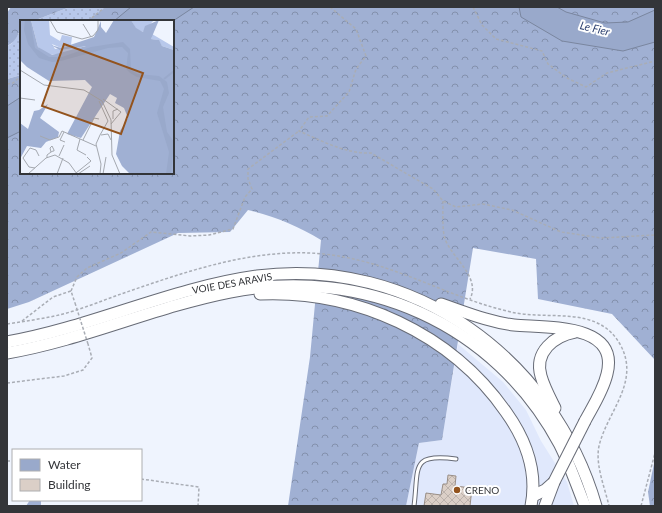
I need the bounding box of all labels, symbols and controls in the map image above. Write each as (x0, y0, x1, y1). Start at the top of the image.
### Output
water label: Le Fier (579, 18, 611, 38)
inset map (20, 20, 174, 174)
street label: VOIE DES ARAVIS (191, 270, 273, 296)
legend (12, 449, 142, 501)
text: Water (48, 457, 81, 472)
text: Building (48, 477, 91, 492)
place label: CRENO (465, 484, 499, 496)
marker: CRENO (452, 485, 462, 495)

